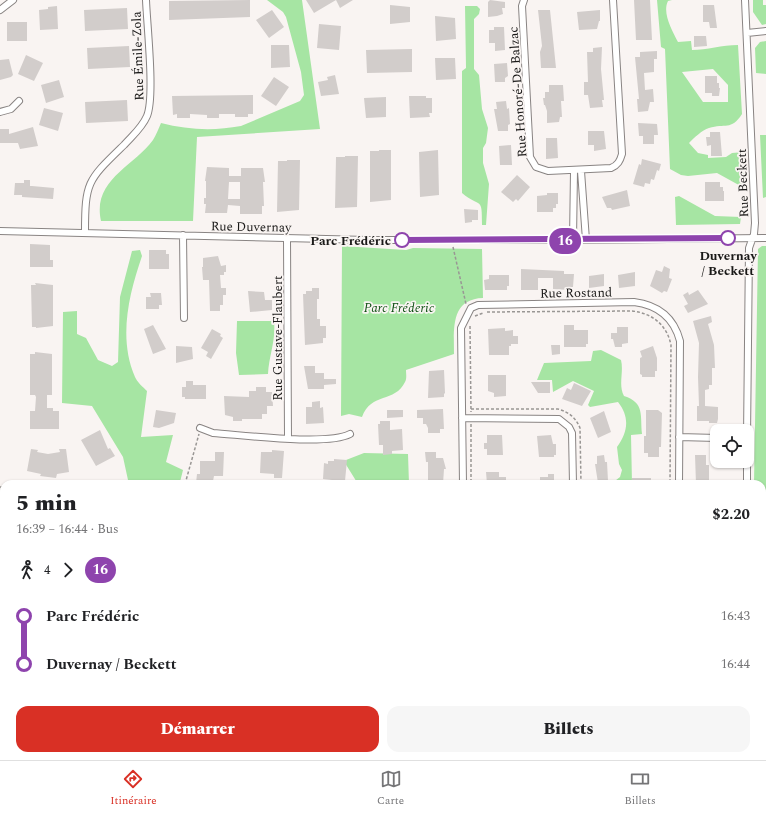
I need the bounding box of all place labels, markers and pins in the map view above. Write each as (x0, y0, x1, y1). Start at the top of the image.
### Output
marker: Duvernay / Beckett (720, 230, 736, 246)
place label: Parc Frédéric (310, 231, 391, 251)
marker: Parc Frédéric (394, 232, 410, 248)
place label: Duvernay / Beckett (699, 246, 757, 281)

